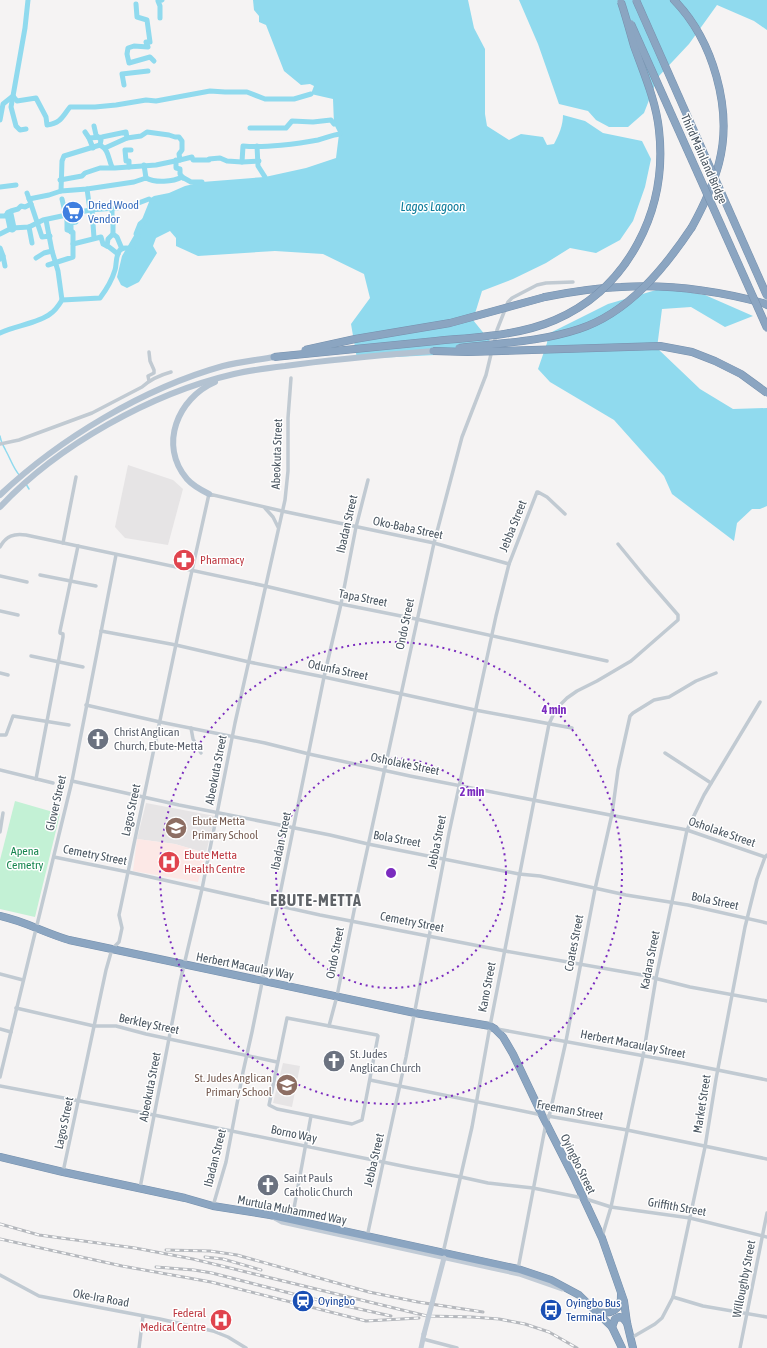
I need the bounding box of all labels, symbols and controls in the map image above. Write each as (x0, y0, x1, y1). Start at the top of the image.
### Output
street label: Third Mainland Bridge (678, 112, 730, 206)
place label: Dried Wood Vendor (88, 198, 139, 226)
supermarket icon: Dried Wood Vendor (60, 199, 86, 225)
water label: Lagos Lagoon (401, 199, 466, 214)
street label: Abeokuta Street (269, 418, 285, 490)
street label: Ibadan Street (333, 493, 361, 555)
street label: Jebba Street (496, 498, 530, 554)
street label: Oko-Baba Street (372, 514, 445, 542)
pharmacy icon: Pharmacy (171, 547, 197, 573)
place label: Pharmacy (200, 553, 244, 567)
street label: Tapa Street (337, 586, 389, 610)
street label: Ondo Street (393, 597, 417, 651)
street label: Odunfa Street (307, 657, 370, 683)
text: 4 min (541, 703, 566, 717)
place label: Christ Anglican Church, Ebute-Metta (114, 725, 203, 753)
church icon: Christ Anglican Church, Ebute-Metta (85, 726, 111, 752)
street label: Abeokuta Street (202, 733, 230, 806)
street label: Osholake Street (369, 750, 441, 778)
street label: Glover Street (43, 773, 69, 832)
street label: Lagos Street (119, 782, 143, 837)
text: 2 min (460, 785, 484, 799)
street label: Ibadan Street (268, 810, 294, 872)
place label: Ebute Metta Primary School (192, 814, 259, 842)
street label: Jebba Street (425, 814, 449, 870)
street label: Osholake Street (687, 814, 758, 850)
school or university icon: Ebute Metta Primary School (163, 815, 189, 841)
street label: Bola Street (372, 828, 422, 850)
street label: Cemetry Street (62, 842, 129, 868)
park label: Apena Cemetry (7, 844, 43, 872)
place label: Ebute Metta Health Centre (184, 848, 245, 876)
hospital icon: Ebute Metta Health Centre (156, 849, 182, 875)
centre of rings (384, 866, 398, 880)
street label: Bola Street (690, 889, 740, 913)
district label: EBUTE-METTA (270, 891, 362, 909)
street label: Cemetry Street (379, 909, 446, 935)
street label: Coates Street (562, 913, 586, 973)
street label: Ondo Street (323, 926, 347, 980)
street label: Kadara Street (637, 929, 663, 990)
street label: Herbert Macaulay Way (195, 950, 295, 982)
street label: Kano Street (475, 960, 499, 1013)
street label: Berkley Street (118, 1011, 181, 1037)
street label: Herbert Macaulay Street (579, 1027, 687, 1061)
place label: St. Judes Anglican Church (350, 1047, 421, 1075)
church icon: St. Judes Anglican Church (321, 1048, 347, 1074)
street label: Abeokuta Street (136, 1050, 164, 1123)
place label: St. Judes Anglican Primary School (194, 1071, 273, 1099)
school or university icon: St. Judes Anglican Primary School (274, 1072, 300, 1098)
street label: Market Street (690, 1073, 714, 1134)
street label: Lagos Street (52, 1095, 76, 1150)
street label: Freeman Street (536, 1097, 605, 1123)
street label: Borno Way (270, 1122, 318, 1146)
street label: Ibadan Street (201, 1127, 229, 1189)
street label: Jebba Street (361, 1131, 387, 1188)
street label: Oyingbo Street (557, 1132, 599, 1197)
place label: Saint Pauls Catholic Church (284, 1171, 353, 1199)
church icon: Saint Pauls Catholic Church (255, 1172, 281, 1198)
street label: Murtula Muhammed Way (236, 1193, 348, 1227)
street label: Griffith Street (647, 1195, 708, 1219)
street label: Willoughby Street (730, 1239, 758, 1319)
street label: Oke-Ira Road (72, 1286, 130, 1310)
station icon: Oyingbo (290, 1288, 316, 1314)
place label: Oyingbo (318, 1294, 355, 1308)
place label: Oyingbo Bus Terminal (566, 1296, 620, 1324)
bus stop icon: Oyingbo Bus Terminal (538, 1297, 564, 1323)
place label: Federal Medical Centre (140, 1306, 207, 1334)
hospital icon: Federal Medical Centre (208, 1307, 234, 1333)

